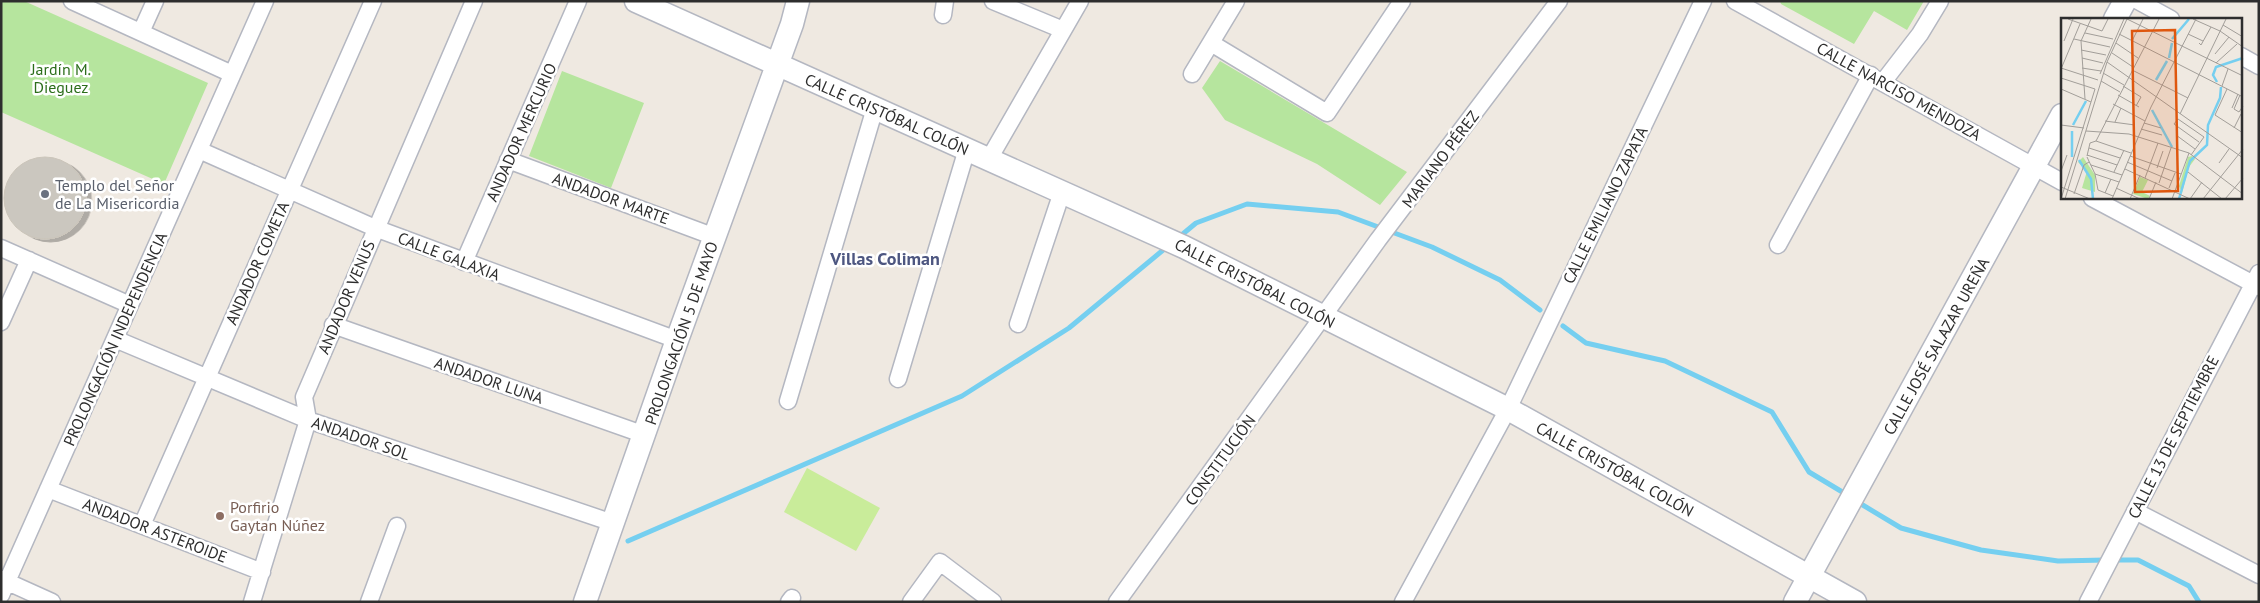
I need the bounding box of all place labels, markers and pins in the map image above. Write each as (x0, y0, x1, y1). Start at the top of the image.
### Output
place label: Templo del Señor de La Misericordia (55, 175, 179, 213)
marker: Templo del Señor de La Misericordia (39, 188, 51, 200)
place label: Porfirio Gaytan Núñez (230, 497, 325, 535)
marker: Porfirio Gaytan Núñez (214, 510, 226, 522)

